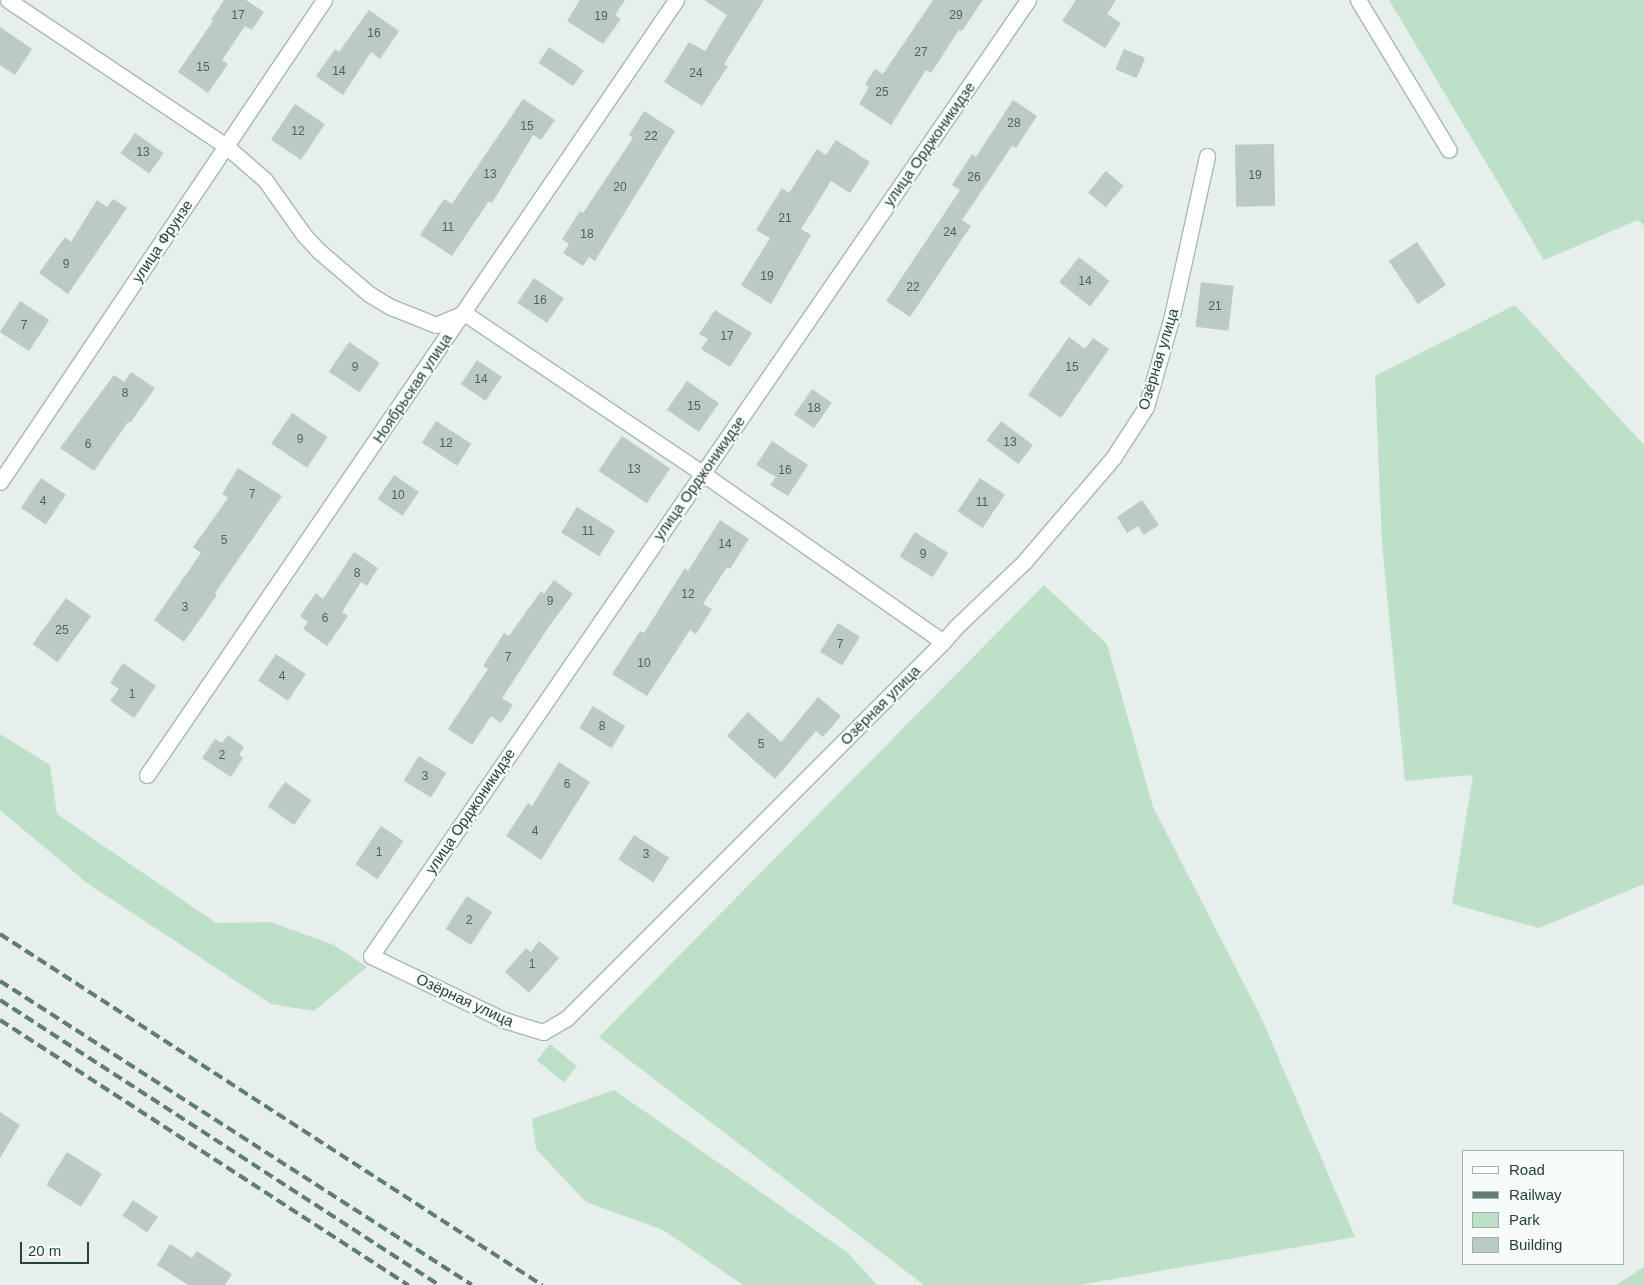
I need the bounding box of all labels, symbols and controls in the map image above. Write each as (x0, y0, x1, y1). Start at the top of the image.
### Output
house number: 17 (231, 9, 245, 23)
house number: 29 (949, 9, 963, 23)
house number: 19 (594, 10, 608, 24)
house number: 16 (367, 27, 381, 41)
house number: 27 (914, 46, 928, 60)
house number: 15 (196, 61, 210, 75)
house number: 14 (332, 65, 346, 79)
house number: 24 (689, 67, 703, 81)
street label: улица Орджоникидзе (879, 78, 979, 210)
house number: 25 (875, 86, 889, 100)
house number: 28 (1007, 117, 1021, 131)
house number: 15 (520, 120, 534, 134)
house number: 12 (291, 125, 305, 139)
house number: 22 (644, 130, 658, 144)
house number: 13 (136, 146, 150, 160)
house number: 13 (483, 168, 497, 182)
house number: 19 (1248, 169, 1262, 183)
house number: 26 (967, 171, 981, 185)
house number: 20 (613, 181, 627, 195)
street label: улица Фрунзе (128, 196, 196, 286)
house number: 21 (778, 212, 792, 226)
house number: 11 (442, 221, 454, 235)
house number: 24 (943, 226, 957, 240)
house number: 18 (580, 228, 594, 242)
house number: 9 (63, 258, 69, 272)
house number: 19 (760, 270, 774, 284)
house number: 14 (1078, 275, 1092, 289)
house number: 22 (906, 281, 920, 295)
house number: 16 (533, 294, 547, 308)
house number: 21 (1208, 300, 1222, 314)
street label: Озёрная улица (1134, 306, 1182, 412)
house number: 7 (21, 319, 27, 333)
street label: Ноябрьская улица (369, 330, 455, 446)
house number: 17 (720, 330, 734, 344)
house number: 9 (352, 361, 358, 375)
house number: 15 (1065, 361, 1079, 375)
house number: 14 (474, 373, 488, 387)
house number: 8 (122, 387, 128, 401)
house number: 15 (687, 400, 701, 414)
house number: 18 (807, 402, 821, 416)
street label: улица Орджоникидзе (649, 412, 749, 544)
house number: 9 (297, 433, 303, 447)
house number: 13 (1003, 436, 1017, 450)
house number: 12 (439, 437, 453, 451)
house number: 6 (85, 438, 91, 452)
house number: 13 (627, 463, 641, 477)
house number: 16 (778, 464, 792, 478)
house number: 7 (249, 488, 255, 502)
house number: 10 (391, 489, 405, 503)
house number: 4 (40, 495, 46, 509)
house number: 11 (976, 496, 988, 510)
house number: 11 (582, 525, 594, 539)
house number: 5 (221, 534, 227, 548)
house number: 14 (718, 538, 732, 552)
house number: 9 (920, 548, 926, 562)
house number: 8 (354, 567, 360, 581)
house number: 12 (681, 588, 695, 602)
house number: 9 (547, 595, 553, 609)
house number: 3 (182, 601, 188, 615)
house number: 6 (322, 612, 328, 626)
house number: 25 (55, 624, 69, 638)
house number: 7 (837, 638, 843, 652)
house number: 7 (505, 651, 511, 665)
house number: 10 (637, 657, 651, 671)
street label: Озёрная улица (836, 661, 924, 749)
house number: 4 (279, 670, 285, 684)
house number: 1 (129, 688, 135, 702)
house number: 8 (599, 720, 605, 734)
house number: 5 (758, 738, 764, 752)
street label: улица Орджоникидзе (421, 745, 519, 877)
house number: 2 (219, 749, 225, 763)
house number: 3 (422, 770, 428, 784)
house number: 6 (564, 778, 570, 792)
house number: 4 (532, 825, 538, 839)
house number: 1 (376, 846, 382, 860)
house number: 3 (643, 848, 649, 862)
house number: 2 (466, 914, 472, 928)
house number: 1 (529, 958, 535, 972)
street label: Озёрная улица (413, 970, 517, 1030)
legend (1462, 1150, 1624, 1265)
text: Road (1509, 1161, 1545, 1178)
text: Railway (1509, 1186, 1562, 1203)
text: Park (1509, 1211, 1540, 1228)
scale bar (22, 1232, 91, 1264)
text: Building (1509, 1236, 1562, 1253)
text: 20 m (28, 1242, 61, 1259)

